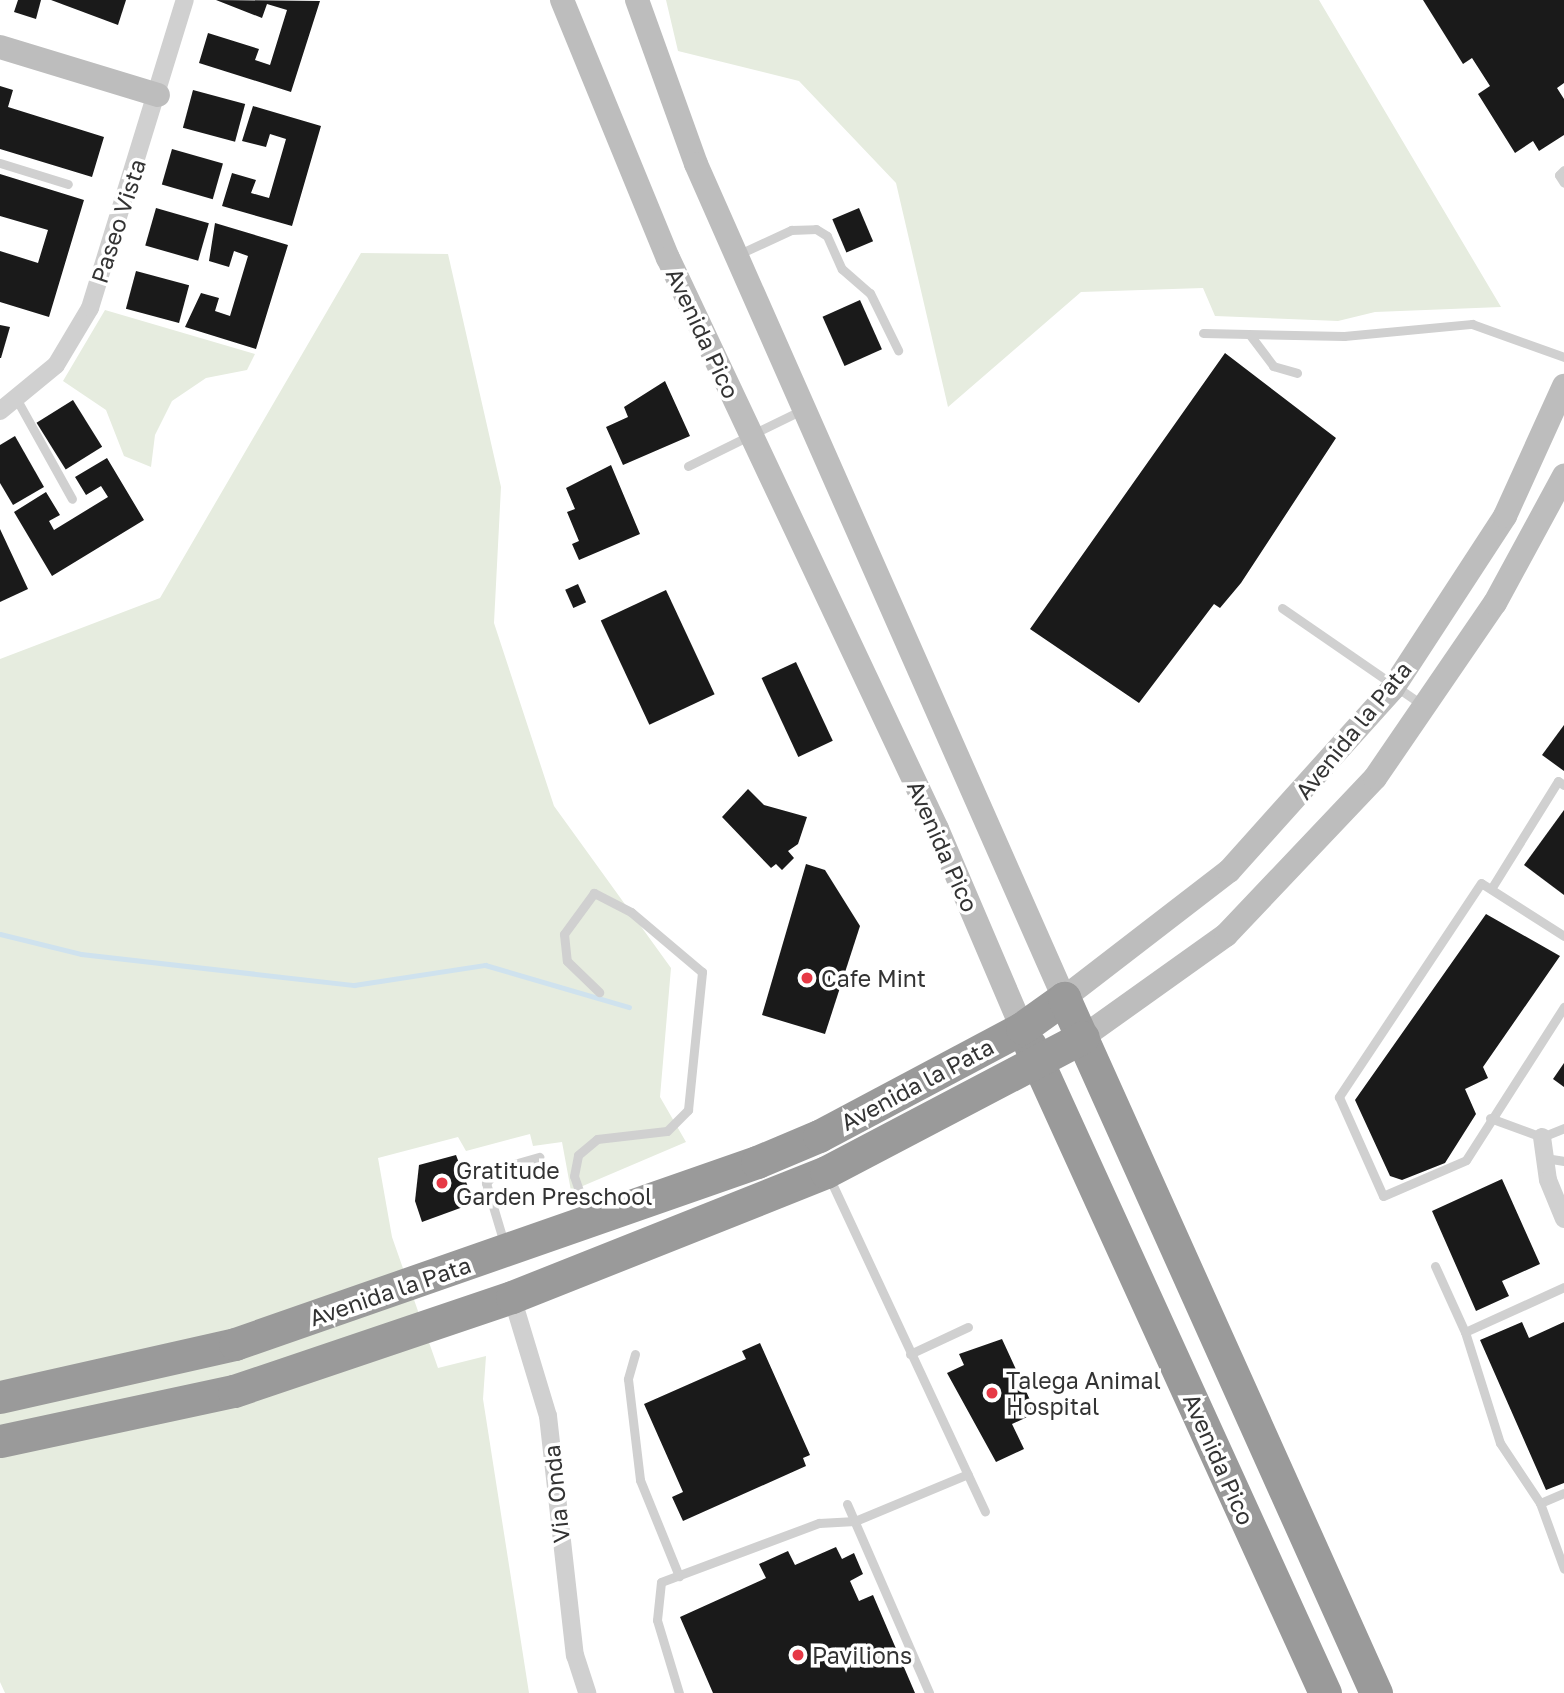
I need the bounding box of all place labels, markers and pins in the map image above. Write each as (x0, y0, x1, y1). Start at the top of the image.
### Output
place label: Cafe Mint (821, 964, 926, 992)
marker: Cafe Mint (799, 970, 815, 986)
place label: Gratitude Garden Preschool (456, 1156, 652, 1210)
marker: Gratitude Garden Preschool (434, 1175, 450, 1191)
place label: Talega Animal Hospital (1006, 1366, 1161, 1420)
marker: Talega Animal Hospital (984, 1385, 1000, 1401)
place label: Pavilions (812, 1641, 912, 1669)
marker: Pavilions (790, 1647, 806, 1663)

